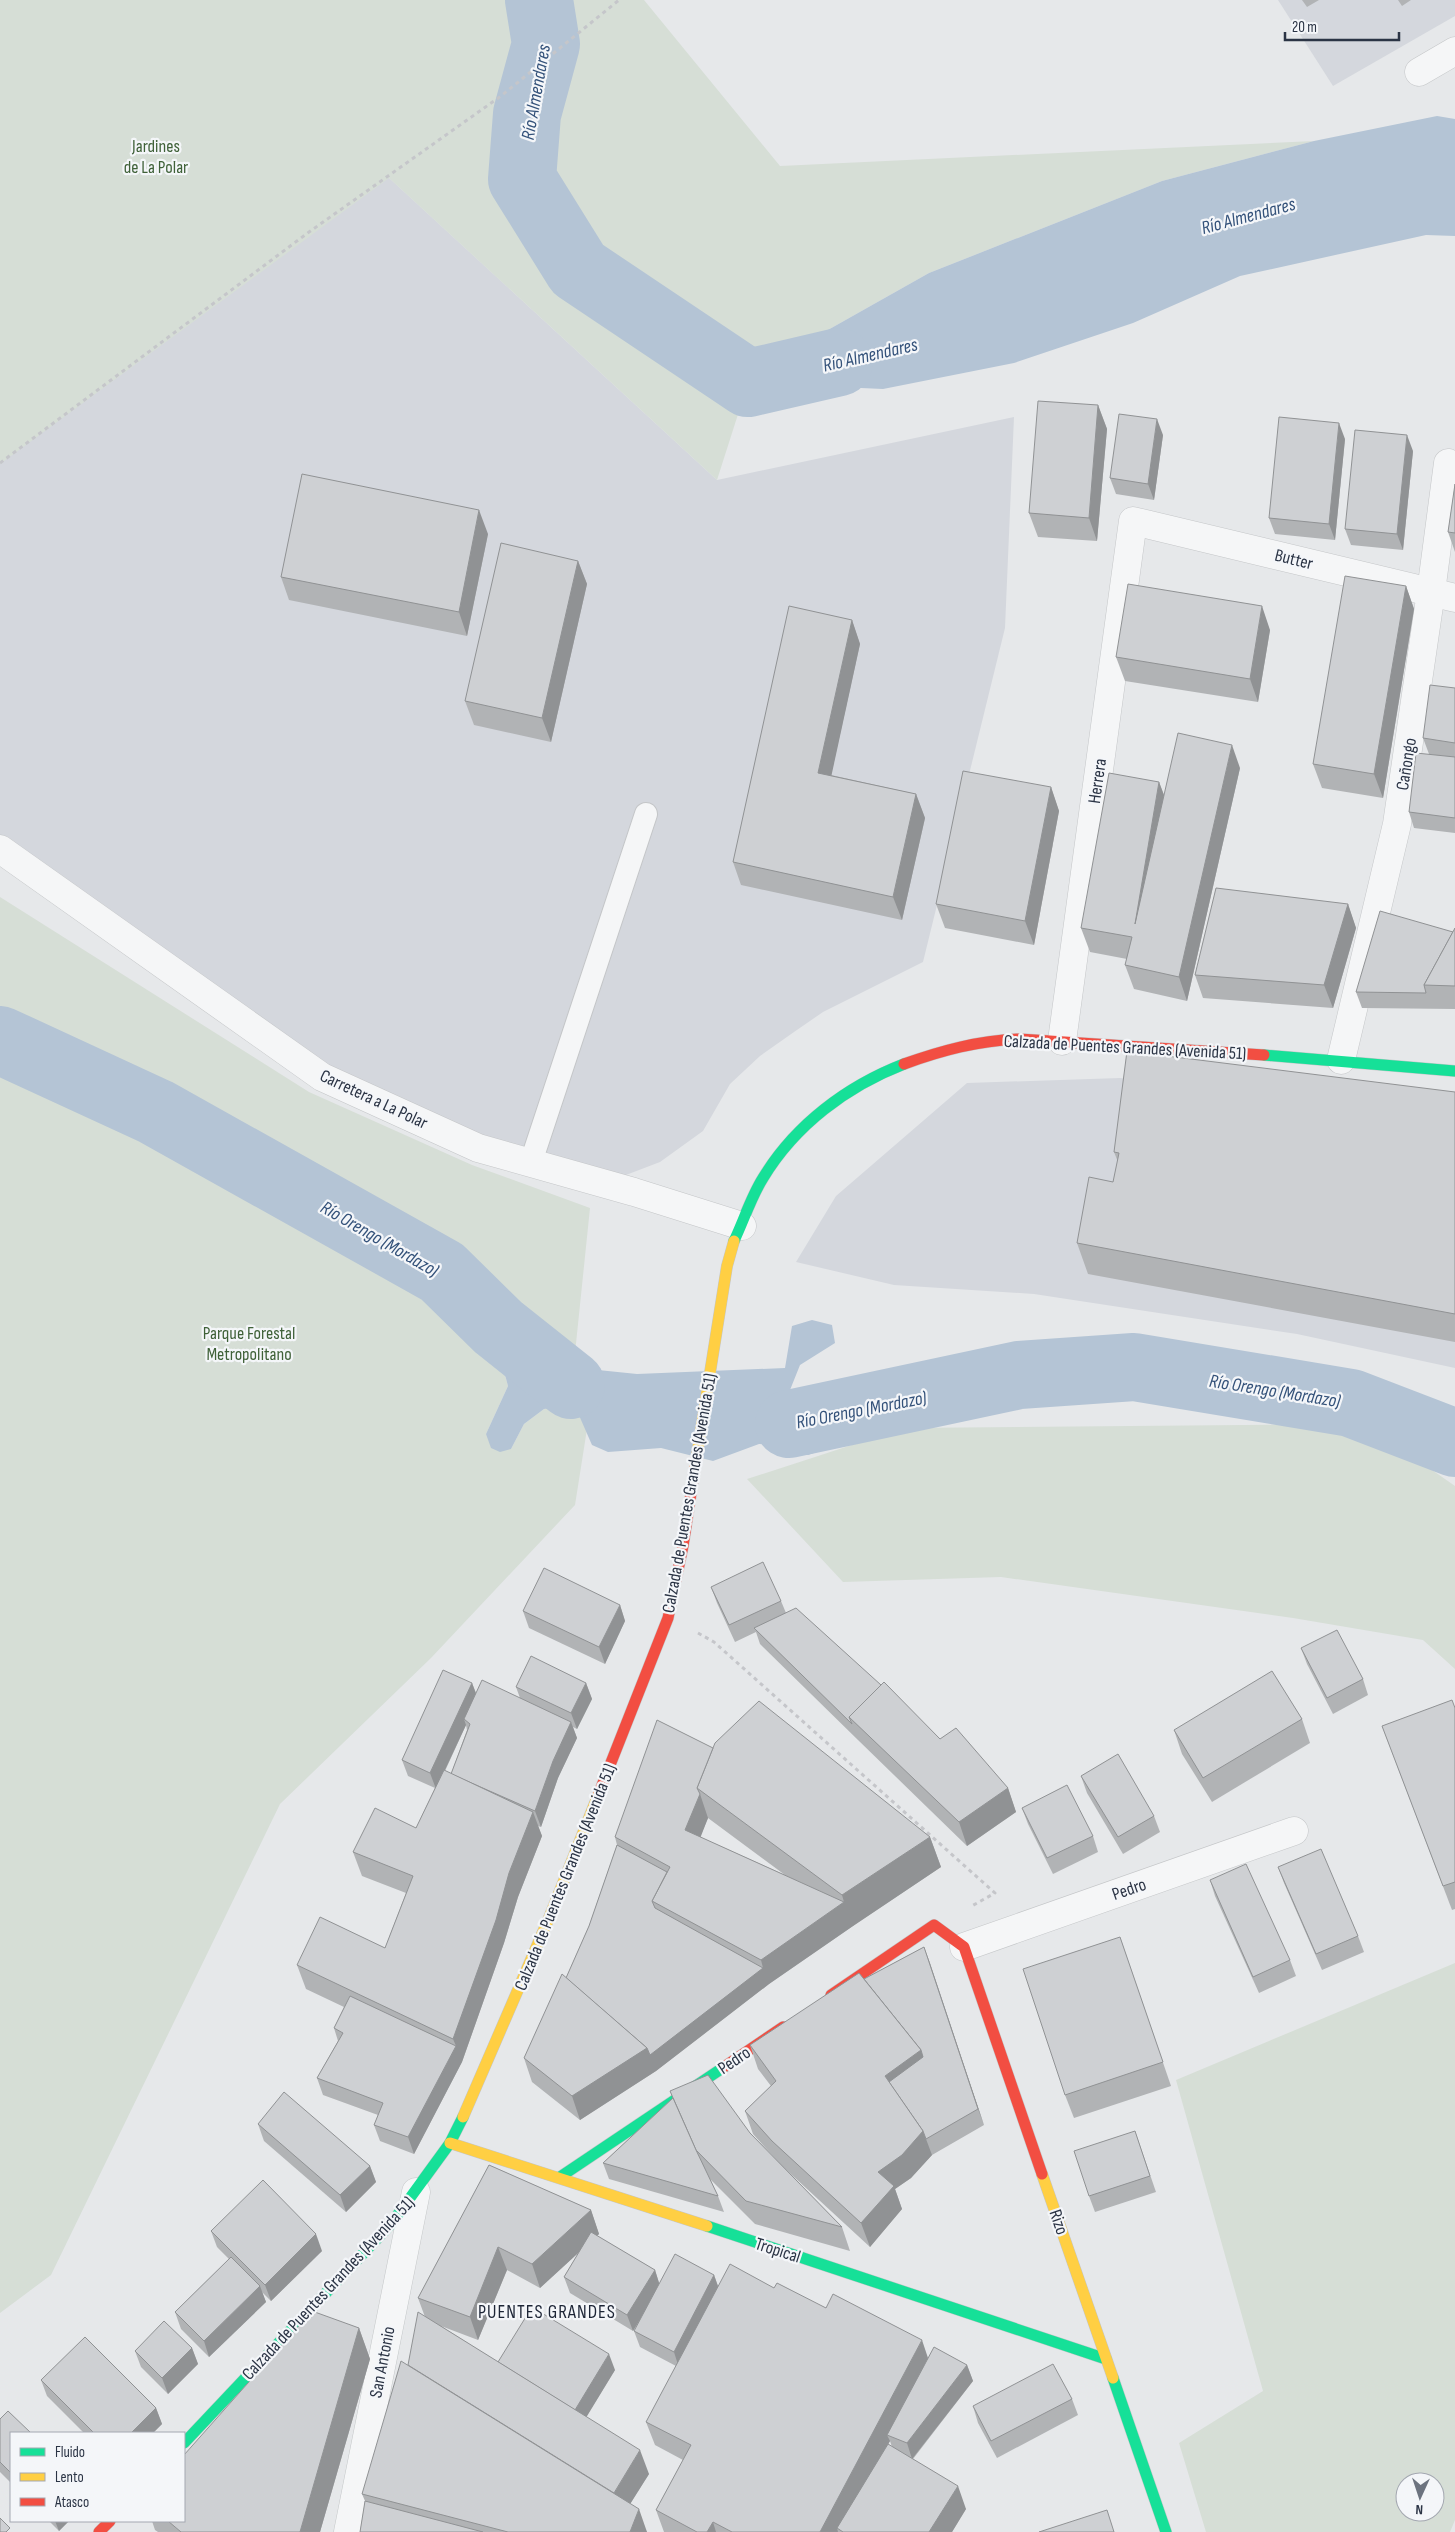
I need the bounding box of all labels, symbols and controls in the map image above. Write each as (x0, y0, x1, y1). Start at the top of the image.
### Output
scale bar (1285, 10, 1399, 42)
text: 20 m (1292, 18, 1317, 37)
water label: Río Almendares (517, 42, 556, 142)
park label: Jardines de La Polar (124, 136, 188, 178)
water label: Río Almendares (1199, 193, 1298, 240)
water label: Río Almendares (821, 333, 920, 378)
street label: Butter (1273, 545, 1315, 574)
street label: Cañongo (1392, 736, 1421, 792)
street label: Herrera (1084, 757, 1111, 805)
street label: Calzada de Puentes Grandes (Avenida 51) (1003, 1031, 1247, 1064)
street label: Carretera a La Polar (317, 1065, 431, 1134)
water label: Río Orengo (Mordazo) (316, 1196, 443, 1283)
park label: Parque Forestal Metropolitano (203, 1323, 295, 1365)
water label: Río Orengo (Mordazo) (1208, 1370, 1343, 1413)
street label: Calzada de Puentes Grandes (Avenida 51) (658, 1372, 721, 1615)
water label: Río Orengo (Mordazo) (794, 1386, 929, 1434)
street label: Calzada de Puentes Grandes (Avenida 51) (510, 1761, 621, 1994)
street label: Pedro (1109, 1874, 1149, 1905)
street label: Pedro (714, 2042, 755, 2079)
street label: Calzada de Puentes Grandes (Avenida 51) (238, 2192, 419, 2384)
street label: Rizo (1044, 2207, 1073, 2238)
street label: Tropical (753, 2233, 803, 2268)
district label: PUENTES GRANDES (478, 2301, 616, 2324)
street label: San Antonio (365, 2325, 400, 2400)
legend (10, 2432, 185, 2522)
text: Fluido (55, 2443, 85, 2462)
text: Lento (55, 2468, 84, 2487)
north arrow (1395, 2472, 1445, 2522)
text: Atasco (54, 2493, 89, 2512)
text: N (1415, 2501, 1424, 2518)

